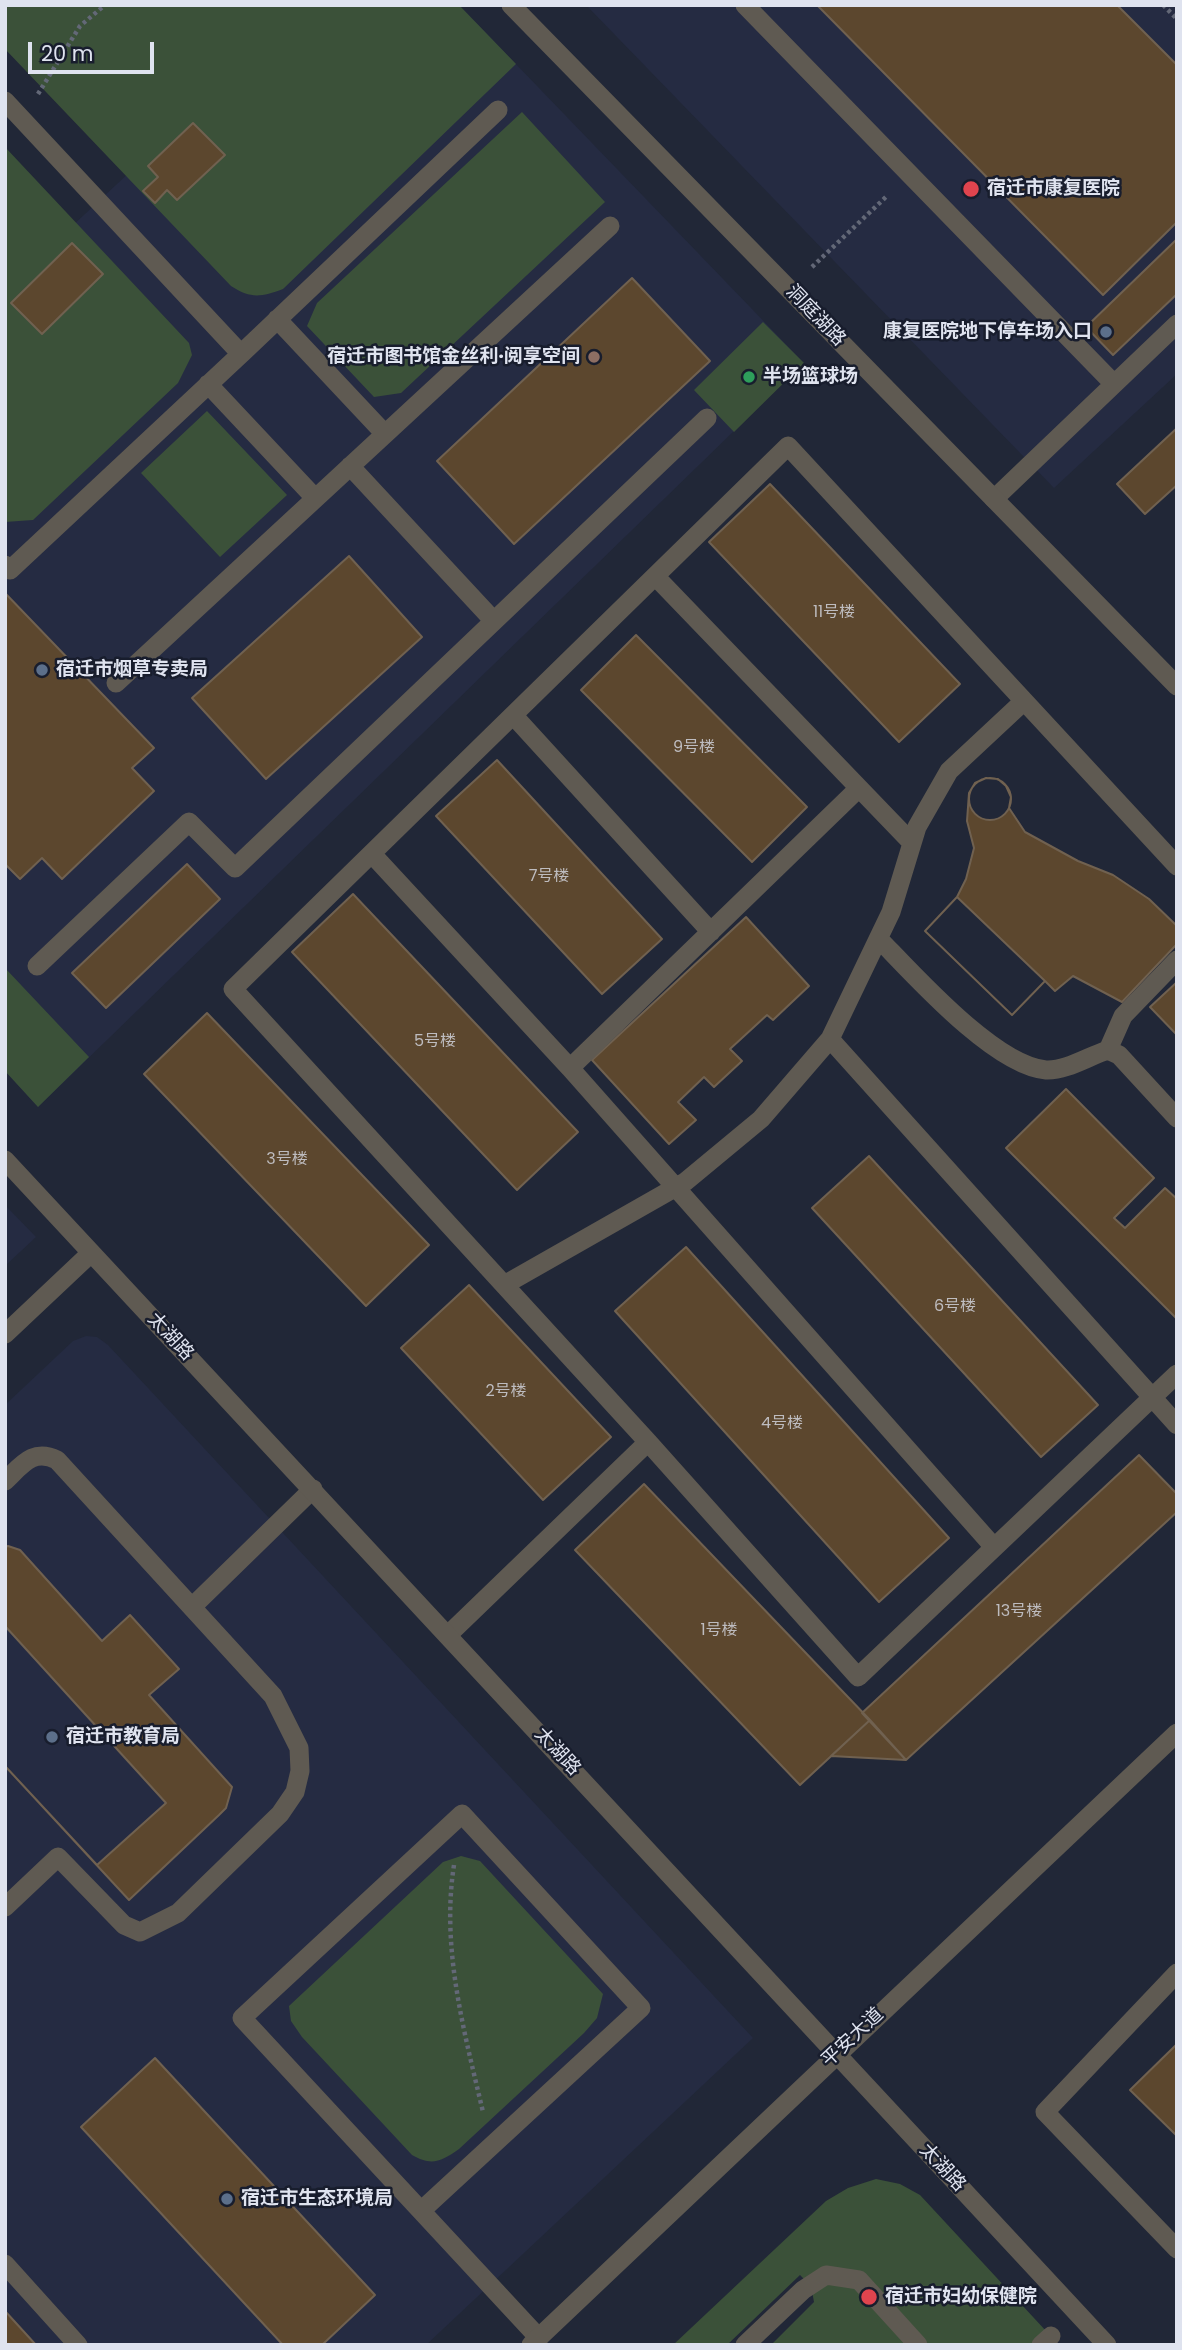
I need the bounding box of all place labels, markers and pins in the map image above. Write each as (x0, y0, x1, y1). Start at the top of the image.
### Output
place label: 宿迁市康复医院 (987, 178, 1120, 200)
marker: 宿迁市康复医院 (961, 179, 981, 199)
place label: 康复医院地下停车场入口 (883, 321, 1092, 343)
marker: 康复医院地下停车场入口 (1098, 324, 1114, 340)
place label: 宿迁市图书馆金丝利·阅享空间 (327, 346, 580, 368)
marker: 宿迁市图书馆金丝利·阅享空间 (586, 349, 602, 365)
place label: 半场篮球场 (763, 366, 858, 388)
marker: 半场篮球场 (741, 369, 757, 385)
place label: 宿迁市烟草专卖局 (56, 659, 208, 681)
marker: 宿迁市烟草专卖局 (34, 662, 50, 678)
place label: 宿迁市教育局 (66, 1726, 180, 1748)
marker: 宿迁市教育局 (44, 1729, 60, 1745)
place label: 宿迁市生态环境局 (241, 2188, 393, 2210)
marker: 宿迁市生态环境局 (219, 2191, 235, 2207)
place label: 宿迁市妇幼保健院 (885, 2286, 1037, 2308)
marker: 宿迁市妇幼保健院 (859, 2287, 879, 2307)

